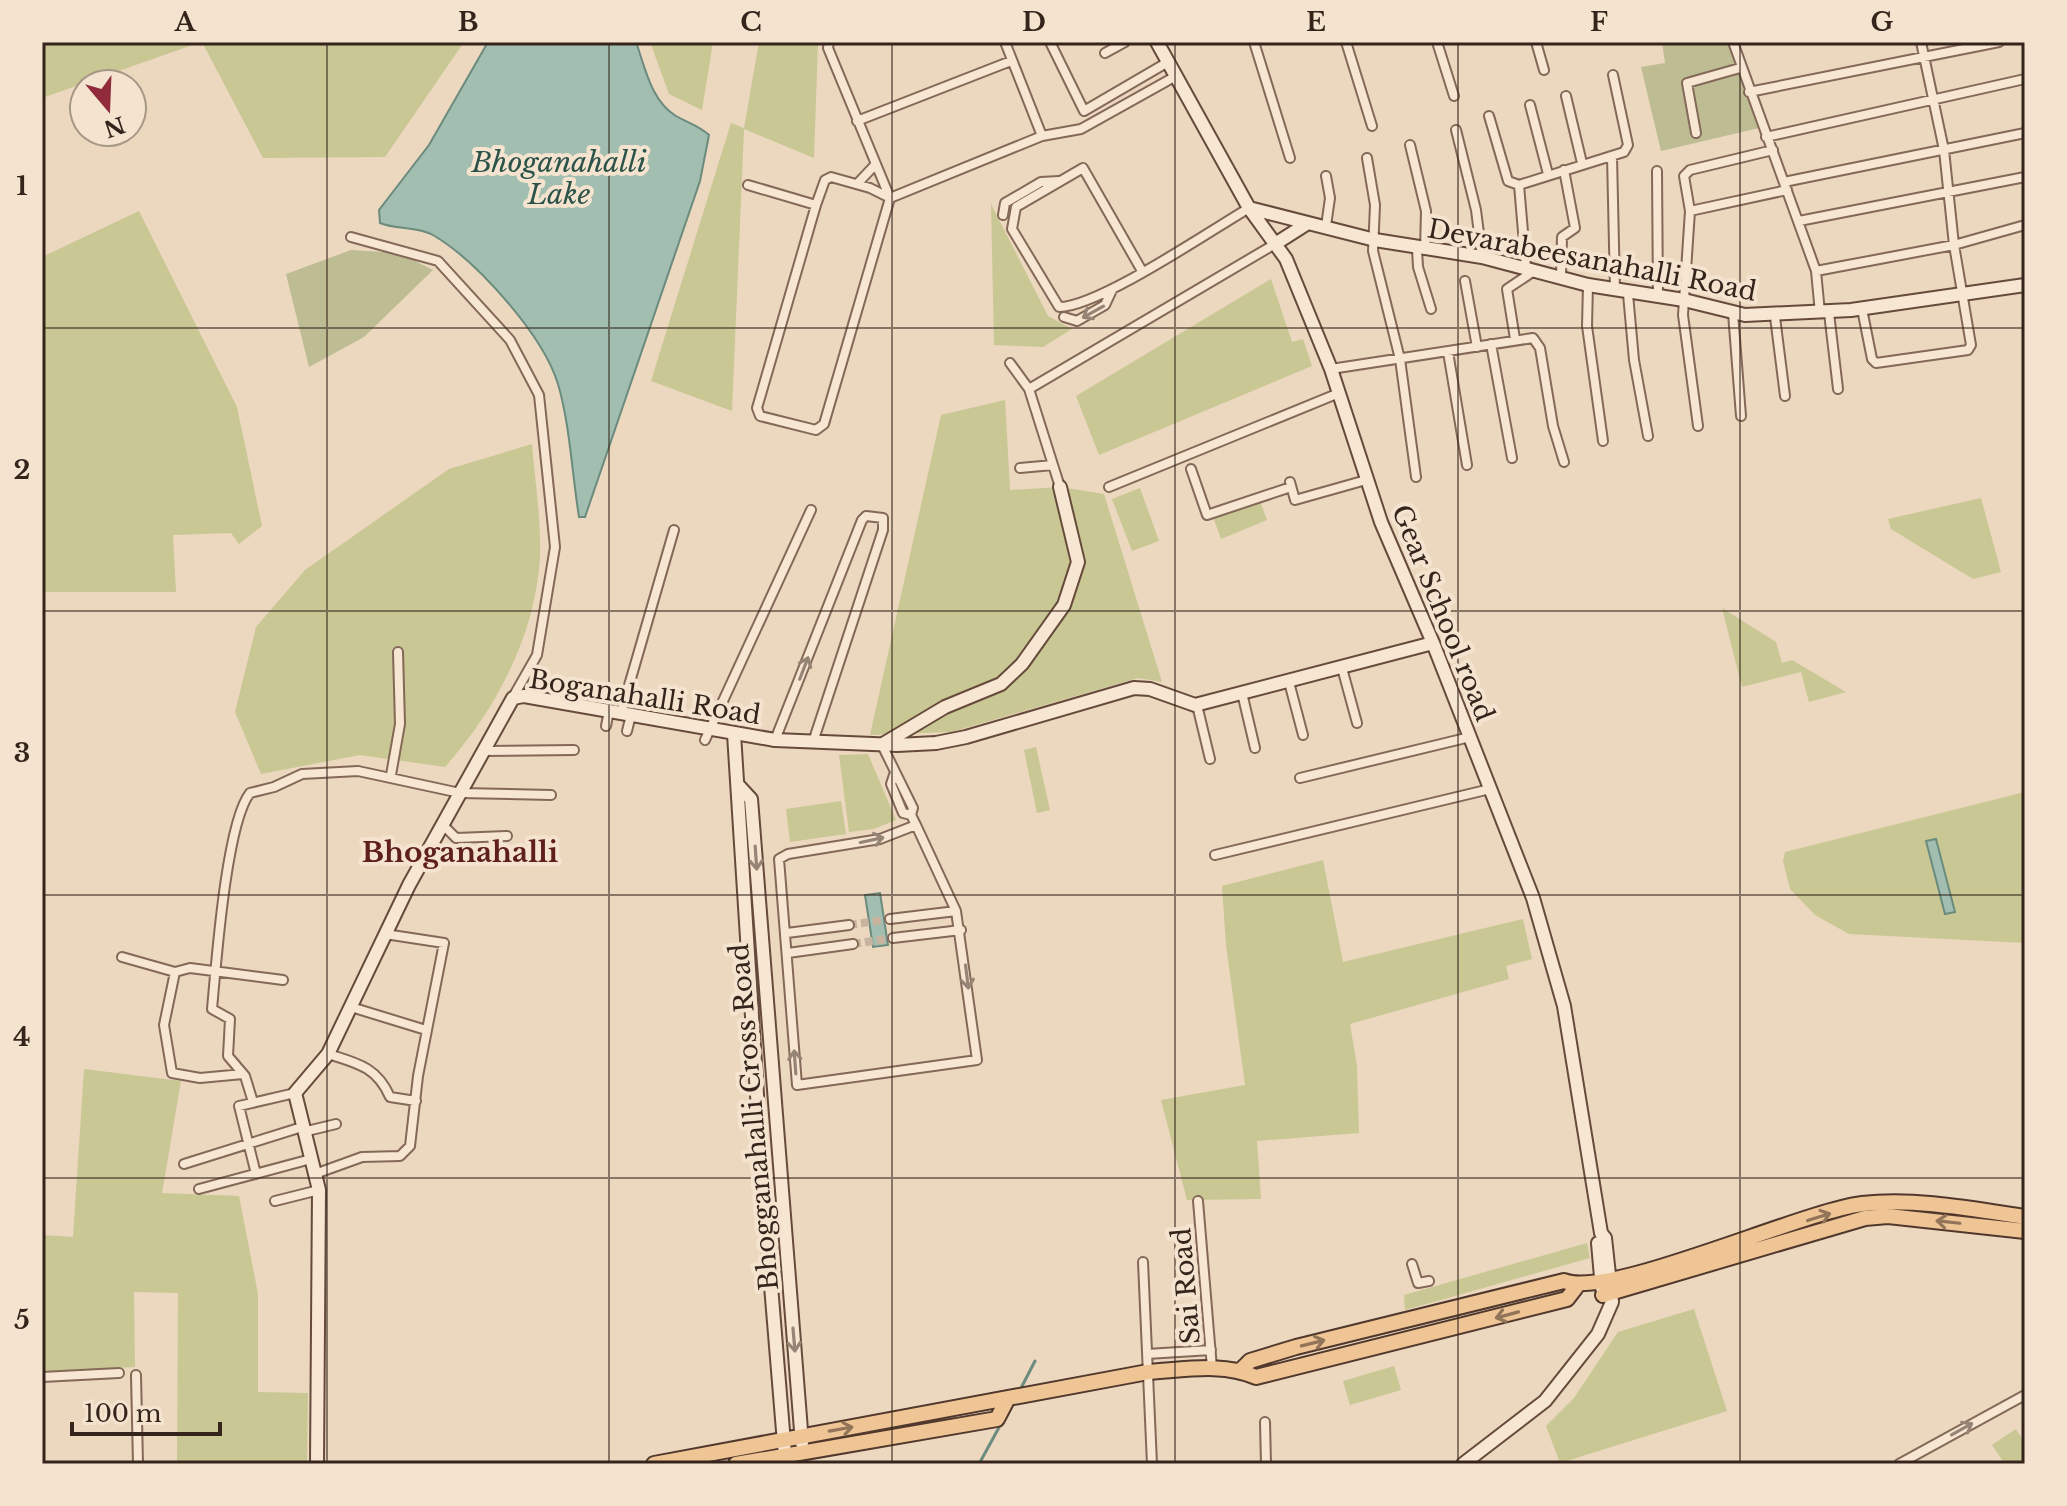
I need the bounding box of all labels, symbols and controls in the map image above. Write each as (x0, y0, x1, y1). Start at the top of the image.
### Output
text: A (173, 6, 196, 38)
text: B (458, 6, 478, 38)
text: C (740, 6, 762, 38)
text: D (1022, 6, 1046, 38)
text: E (1306, 6, 1326, 38)
text: F (1590, 6, 1608, 38)
text: G (1871, 6, 1894, 38)
north arrow (68, 68, 148, 148)
text: N (100, 110, 129, 143)
water label: Bhoganahalli Lake (471, 145, 647, 212)
text: 1 (16, 170, 28, 202)
street label: Devarabeesanahalli Road (1425, 212, 1759, 308)
one-way arrow (1081, 305, 1105, 320)
text: 2 (14, 454, 30, 486)
street label: Gear School road (1385, 500, 1501, 726)
one-way arrow (798, 656, 812, 681)
street label: Boganahalli Road (527, 663, 763, 731)
text: 3 (14, 737, 30, 769)
one-way arrow (859, 831, 885, 846)
district label: Bhoganahalli (362, 835, 558, 870)
one-way arrow (749, 844, 764, 871)
street label: Bhogganahalli Cross Road (723, 942, 785, 1292)
one-way arrow (960, 964, 975, 989)
text: 4 (13, 1021, 31, 1053)
one-way arrow (787, 1049, 802, 1076)
one-way arrow (1806, 1209, 1831, 1223)
one-way arrow (1935, 1215, 1961, 1230)
street label: Sai Road (1165, 1226, 1207, 1346)
text: 5 (14, 1304, 30, 1336)
one-way arrow (1495, 1308, 1521, 1323)
one-way arrow (786, 1326, 801, 1353)
one-way arrow (1299, 1335, 1325, 1350)
scale bar (72, 1386, 220, 1436)
text: 100 m (84, 1399, 162, 1428)
one-way arrow (828, 1420, 853, 1435)
one-way arrow (1950, 1421, 1973, 1437)

